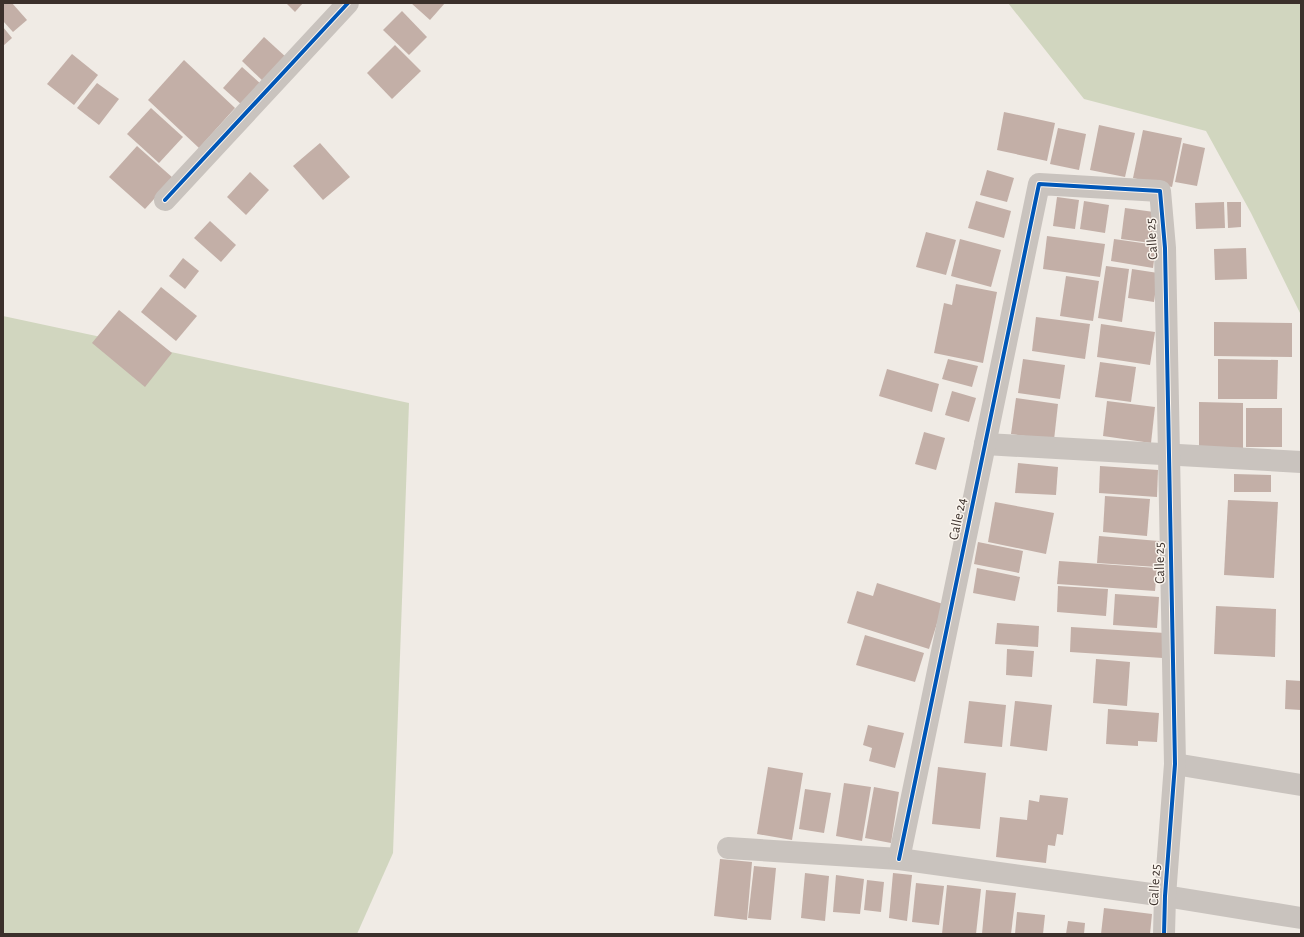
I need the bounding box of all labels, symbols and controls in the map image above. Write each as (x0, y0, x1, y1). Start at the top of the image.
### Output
street label: Calle 25 (1144, 218, 1160, 260)
street label: Calle 24 (947, 496, 969, 541)
street label: Calle 25 (1153, 542, 1167, 584)
street label: Calle 25 (1147, 864, 1163, 906)

